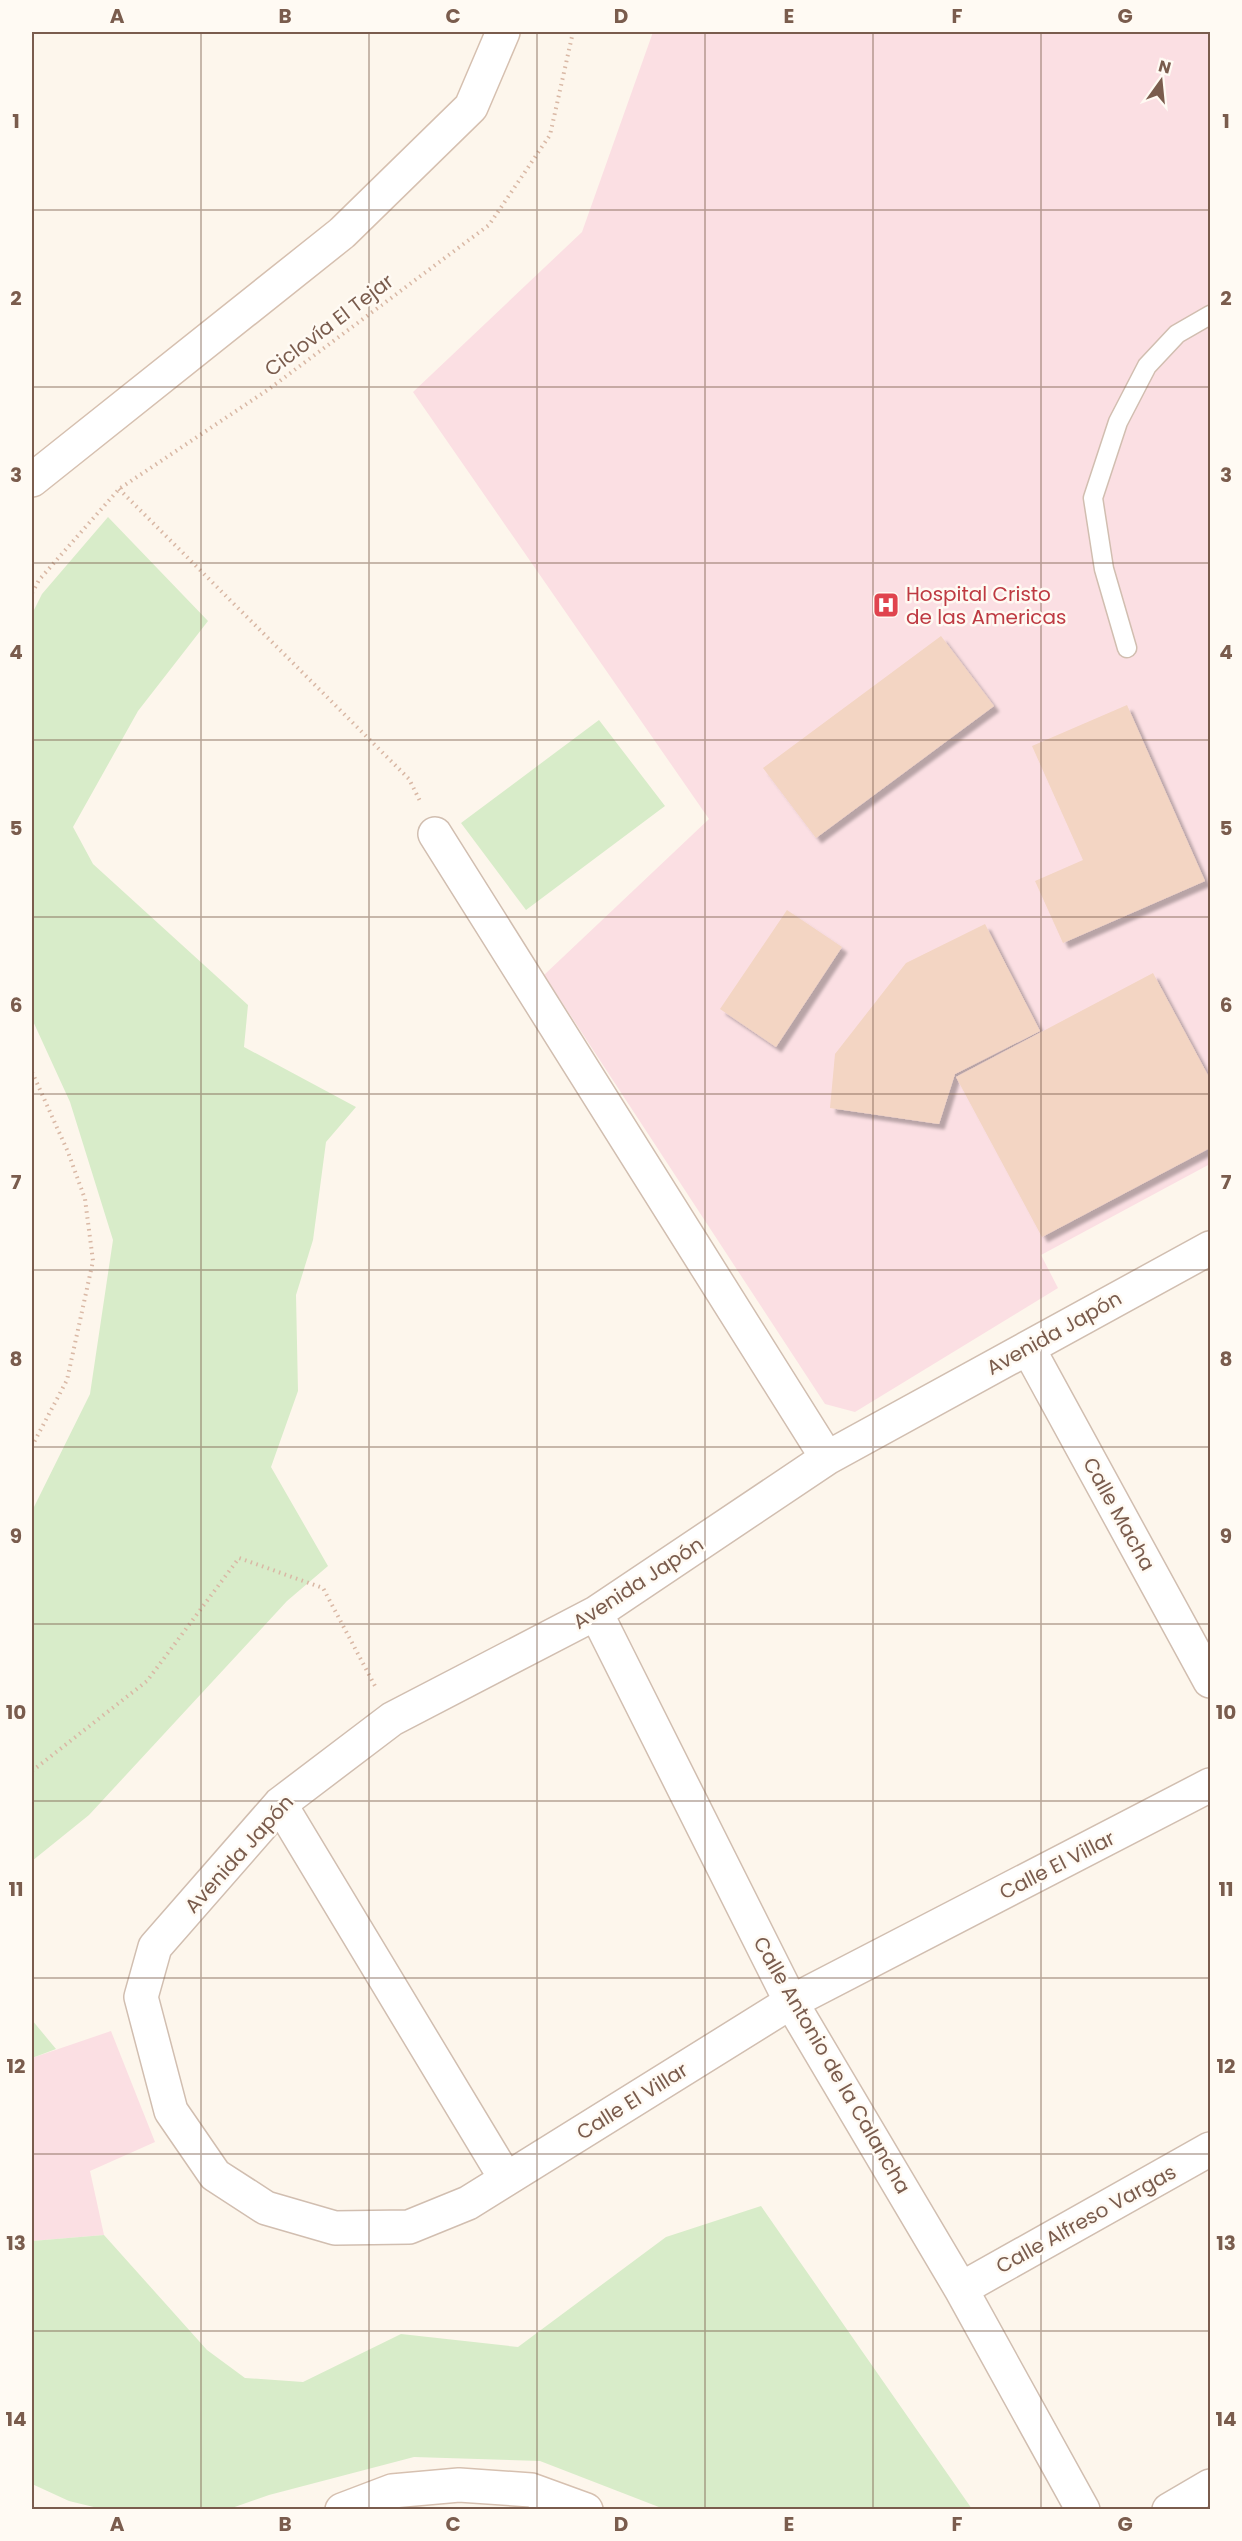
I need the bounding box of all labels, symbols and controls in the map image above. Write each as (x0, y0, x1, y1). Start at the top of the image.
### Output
text: A (110, 2, 125, 30)
text: B (278, 2, 292, 30)
text: C (445, 2, 461, 30)
text: D (614, 2, 628, 30)
text: E (784, 2, 794, 30)
text: F (952, 2, 963, 30)
text: G (1117, 2, 1133, 30)
north arrow (1131, 51, 1191, 111)
text: N (1156, 54, 1174, 80)
text: 1 (12, 107, 20, 135)
text: 1 (1222, 107, 1230, 135)
street label: Ciclovía El Tejar (259, 267, 399, 383)
text: 2 (10, 284, 22, 312)
text: 2 (1220, 284, 1232, 312)
text: 3 (10, 461, 22, 489)
text: 3 (1220, 461, 1232, 489)
place label: Hospital Cristo de las Americas (906, 580, 1066, 631)
hospital icon: Hospital Cristo de las Americas (871, 590, 901, 620)
text: 4 (9, 638, 23, 666)
text: 4 (1219, 638, 1233, 666)
text: 5 (10, 814, 23, 842)
text: 5 (1220, 814, 1233, 842)
text: 6 (10, 991, 22, 1019)
text: 6 (1220, 991, 1232, 1019)
text: 7 (11, 1168, 22, 1196)
text: 7 (1221, 1168, 1232, 1196)
street label: Avenida Japón (981, 1284, 1127, 1382)
text: 8 (10, 1345, 22, 1373)
text: 8 (1220, 1345, 1232, 1373)
street label: Calle Macha (1076, 1452, 1162, 1576)
text: 9 (10, 1522, 22, 1550)
text: 9 (1220, 1522, 1232, 1550)
street label: Avenida Japón (567, 1530, 709, 1636)
text: 10 (6, 1698, 26, 1726)
text: 10 (1216, 1698, 1236, 1726)
street label: Avenida Japón (178, 1789, 300, 1919)
street label: Calle El Villar (994, 1824, 1120, 1906)
text: 11 (8, 1875, 24, 1903)
text: 11 (1218, 1875, 1234, 1903)
street label: Calle Antonio de la Calancha (747, 1931, 917, 2199)
text: 12 (7, 2052, 25, 2080)
text: 12 (1217, 2052, 1235, 2080)
street label: Calle El Villar (571, 2056, 693, 2146)
street label: Calle Alfreso Vargas (991, 2158, 1181, 2280)
text: 13 (6, 2229, 26, 2257)
text: 13 (1216, 2229, 1236, 2257)
text: 14 (5, 2405, 27, 2433)
text: 14 (1215, 2405, 1237, 2433)
text: A (110, 2510, 125, 2538)
text: B (278, 2510, 292, 2538)
text: C (445, 2510, 461, 2538)
text: D (614, 2510, 628, 2538)
text: E (784, 2510, 794, 2538)
text: F (952, 2510, 963, 2538)
text: G (1117, 2510, 1133, 2538)

